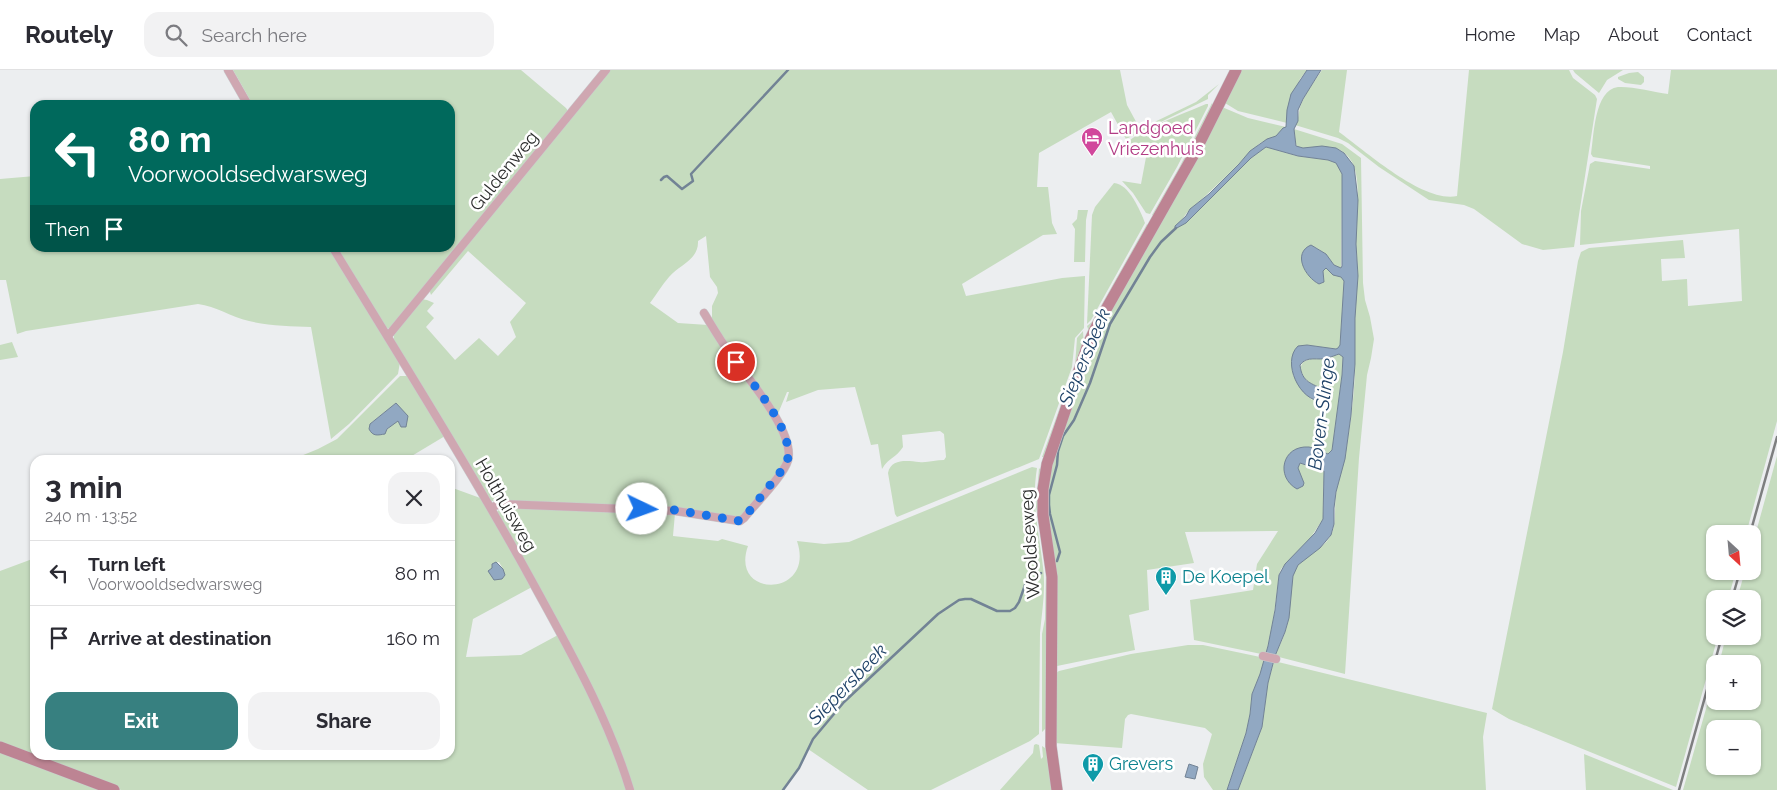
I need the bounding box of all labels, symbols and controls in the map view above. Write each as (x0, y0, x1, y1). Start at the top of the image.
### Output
search box (144, 12, 494, 57)
text: Routely (25, 20, 114, 49)
icon: search (162, 21, 190, 49)
text: Search here (202, 24, 307, 46)
text: Home (1464, 24, 1515, 45)
text: Map (1543, 24, 1580, 45)
text: About (1608, 24, 1659, 45)
text: Contact (1687, 24, 1752, 45)
place label: Landgoed Vriezenhuis (1108, 117, 1204, 159)
text: 80 m (128, 119, 212, 160)
icon: left (45, 120, 110, 185)
hotel icon: Landgoed Vriezenhuis (1080, 126, 1104, 157)
street label: Guldenweg (465, 127, 542, 215)
text: Voorwooldsedwarsweg (128, 161, 368, 187)
icon: arrive (100, 215, 128, 243)
text: Then (45, 218, 90, 240)
water label: Siepersbeek (1053, 305, 1114, 410)
pin (715, 341, 757, 383)
icon: arrive (722, 348, 750, 376)
water label: Boven-Slinge (1303, 357, 1339, 471)
street label: Holthuisweg (471, 454, 542, 555)
text: 3 min (45, 470, 123, 505)
button: close (388, 472, 440, 524)
position arrow (615, 482, 667, 534)
street label: Wooldseweg (1015, 488, 1044, 600)
text: 240 m · 13:52 (45, 507, 137, 526)
north arrow (1706, 525, 1761, 580)
map controls (1706, 525, 1761, 775)
text: Turn left (88, 553, 165, 575)
icon: left (45, 559, 73, 587)
text: 80 m (395, 562, 440, 584)
building icon: De Koepel (1154, 565, 1178, 596)
place label: De Koepel (1182, 566, 1269, 587)
text: Voorwooldsedwarsweg (88, 575, 262, 594)
button: layers (1706, 590, 1761, 645)
icon: arrive (45, 624, 73, 652)
text: Arrive at destination (88, 627, 272, 649)
text: 160 m (386, 627, 440, 649)
water label: Siepersbeek (802, 639, 891, 730)
button: + (1706, 655, 1761, 710)
button: Exit (45, 692, 238, 750)
button: Share (248, 692, 440, 750)
button: − (1706, 720, 1761, 775)
building icon: Grevers (1081, 752, 1105, 783)
place label: Grevers (1109, 753, 1173, 774)

